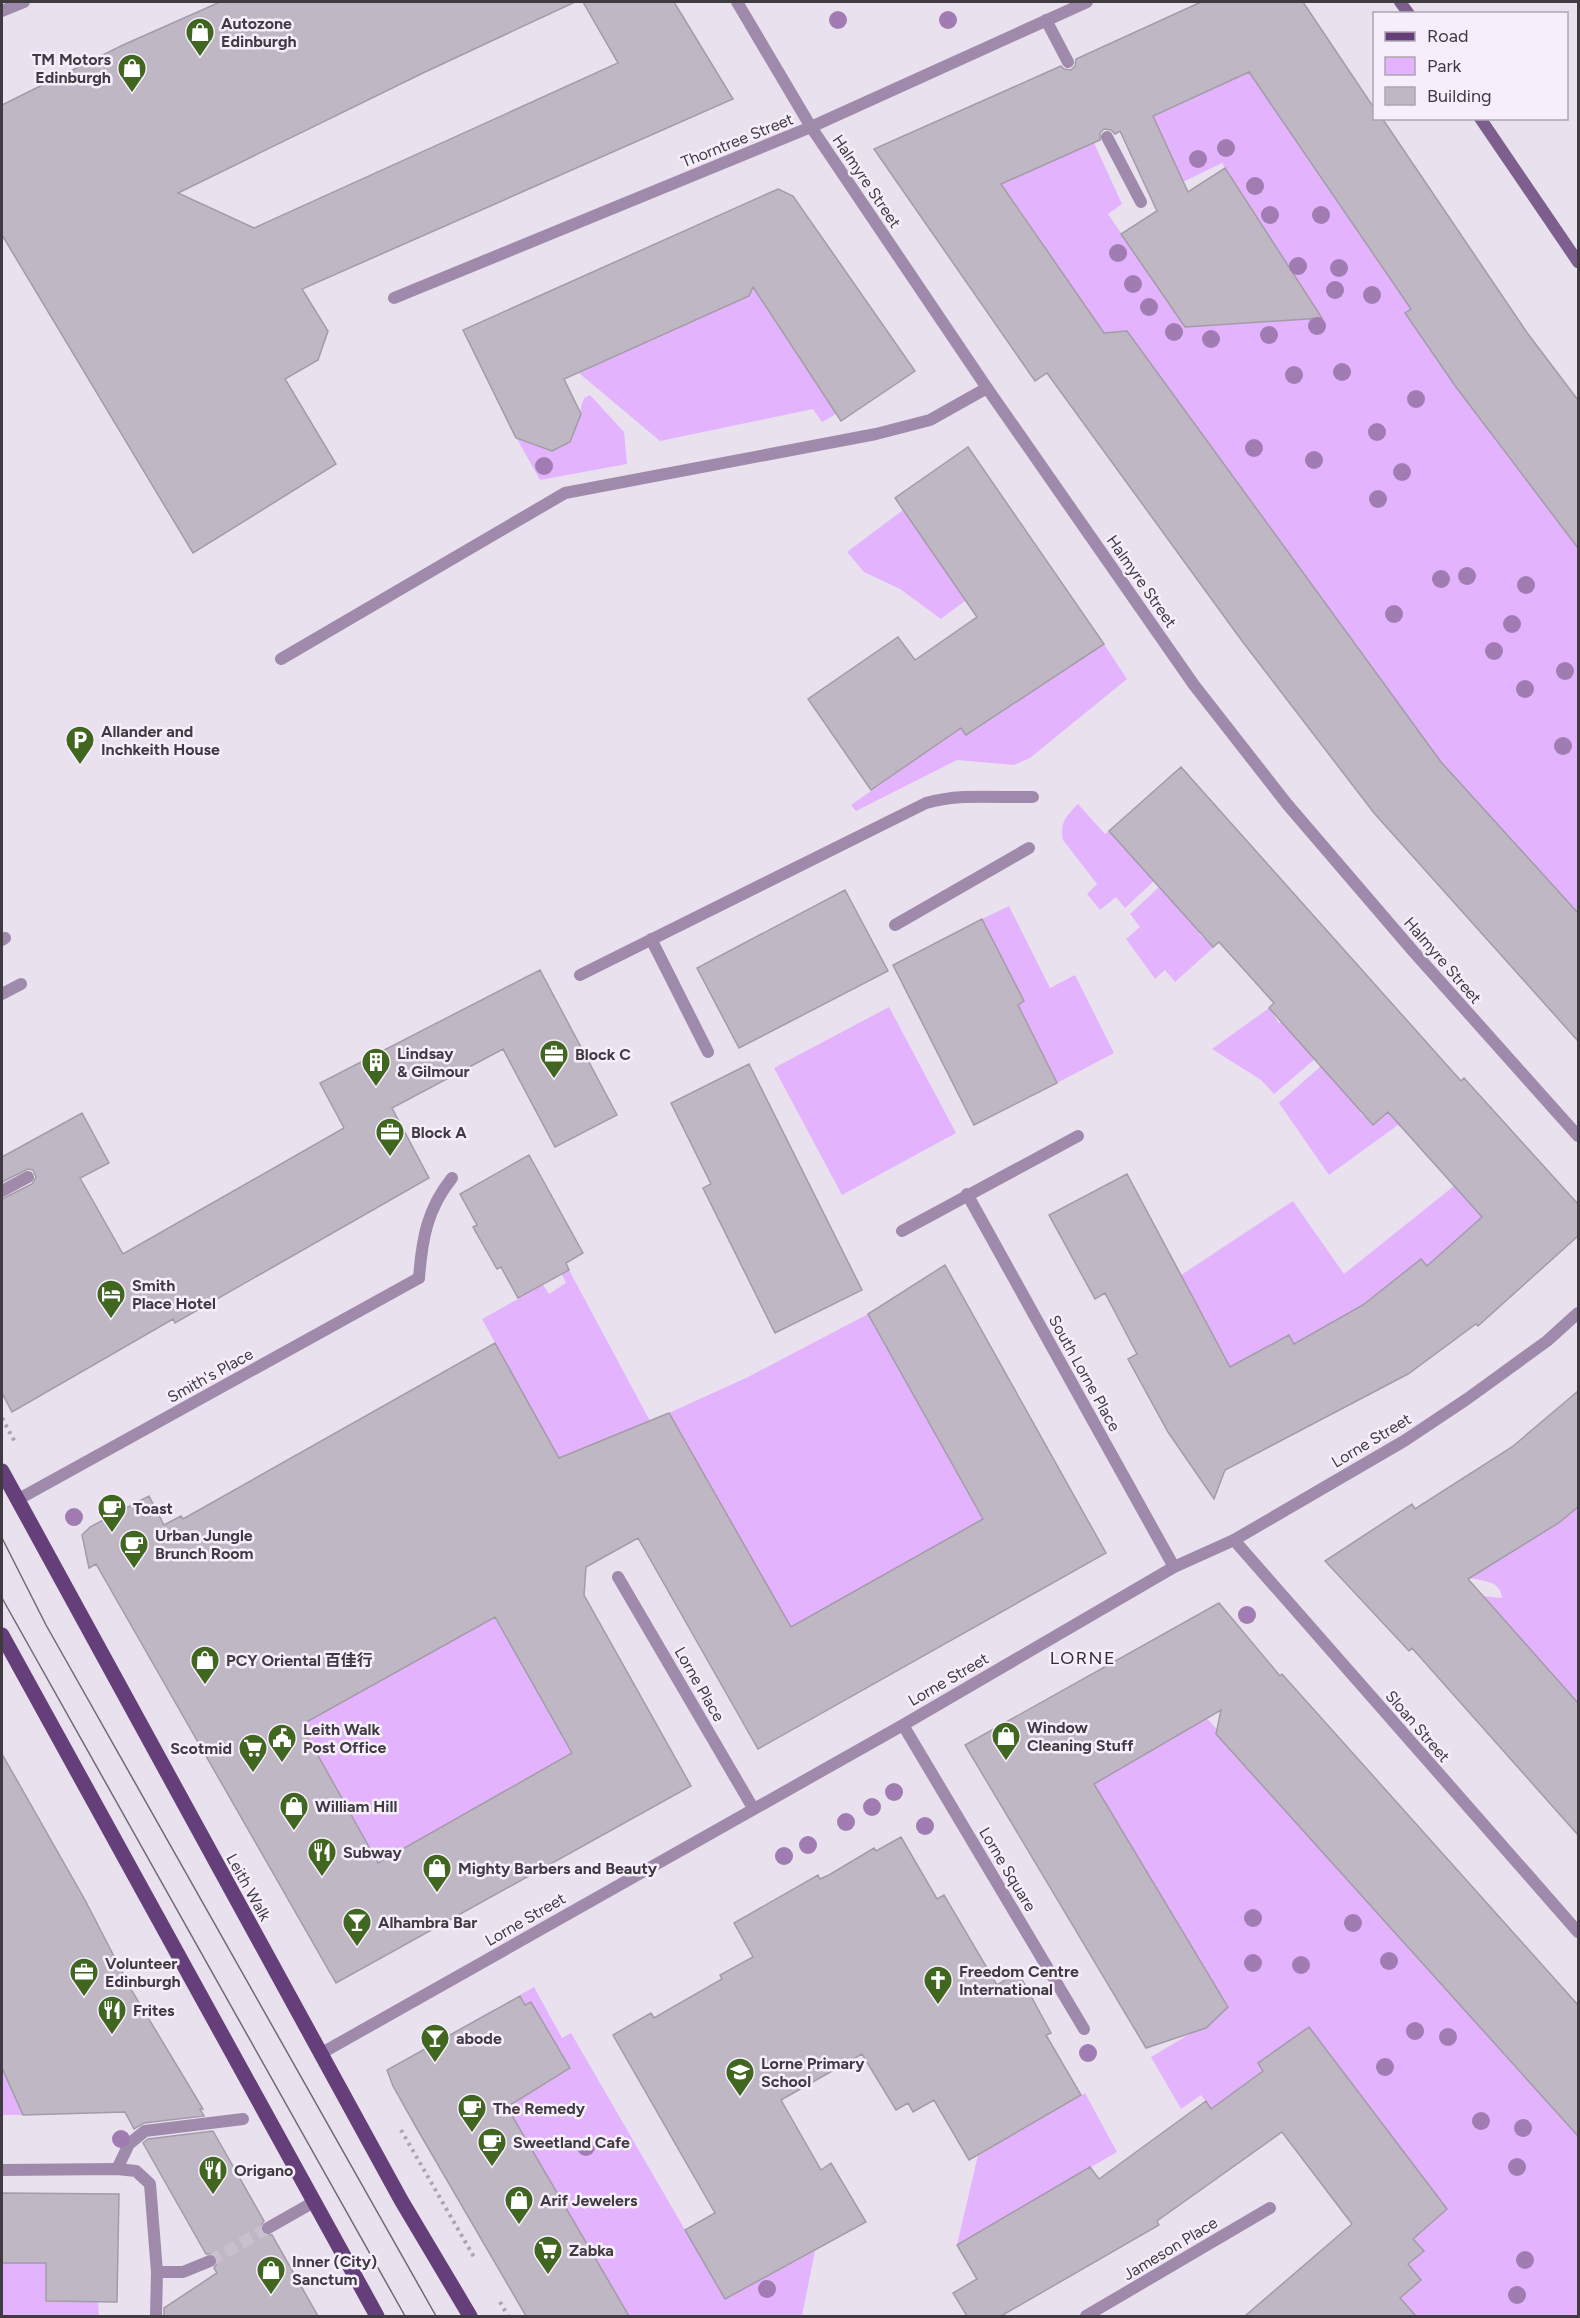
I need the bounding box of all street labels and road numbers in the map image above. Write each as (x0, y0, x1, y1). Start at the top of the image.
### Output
street label: Thorntree Street (678, 109, 796, 172)
street label: Halmyre Street (828, 131, 905, 232)
street label: Halmyre Street (1103, 531, 1180, 631)
street label: Halmyre Street (1400, 913, 1485, 1008)
street label: South Lorne Place (1045, 1312, 1124, 1435)
street label: Smith's Place (164, 1344, 257, 1407)
street label: Lorne Street (1328, 1409, 1414, 1472)
street label: Lorne Place (671, 1644, 729, 1725)
street label: Lorne Street (905, 1649, 992, 1710)
street label: Sloan Street (1381, 1687, 1454, 1766)
street label: Lorne Square (975, 1824, 1040, 1915)
street label: Leith Walk (222, 1850, 275, 1924)
street label: Lorne Street (482, 1889, 569, 1950)
street label: Jameson Place (1120, 2213, 1221, 2284)

